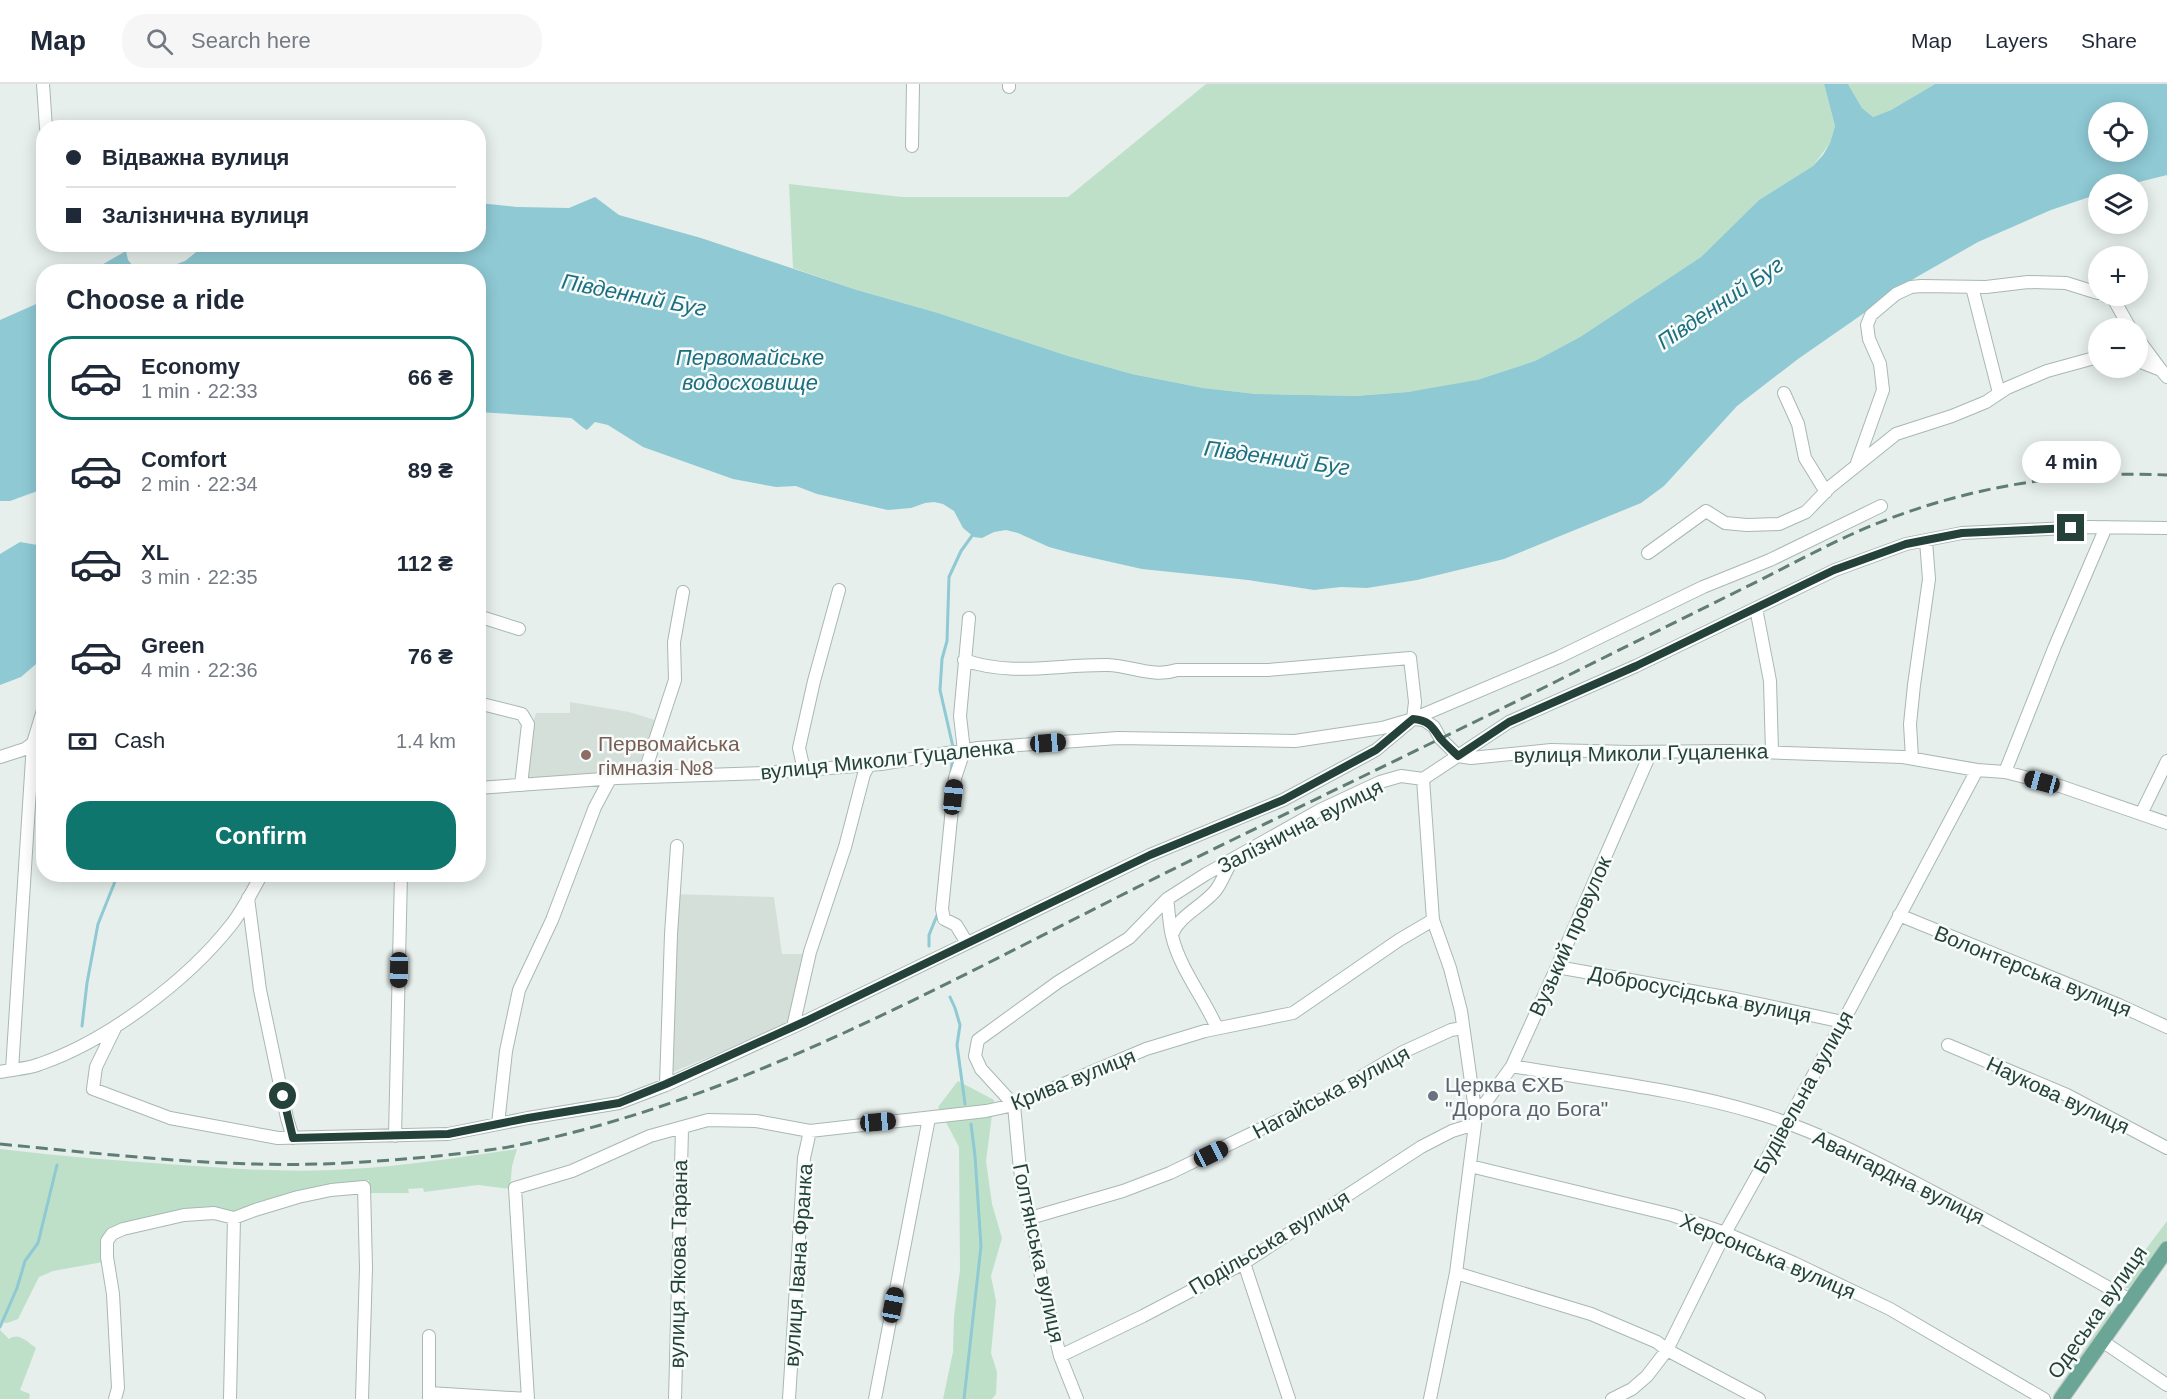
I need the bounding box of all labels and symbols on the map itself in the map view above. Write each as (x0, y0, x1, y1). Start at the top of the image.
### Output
water label: Південний Буг (1652, 252, 1788, 354)
water label: Південний Буг (560, 269, 709, 321)
water label: Первомайське водосховище (676, 345, 824, 395)
water label: Південний Буг (1203, 435, 1352, 481)
callout: 4 min (2022, 441, 2120, 483)
route end (2057, 514, 2084, 541)
place label: Первомайська гімназія №8 (598, 732, 740, 779)
car (1029, 733, 1067, 753)
street label: вулиця Миколи Гуцаленка (759, 734, 1015, 784)
street label: вулиця Миколи Гуцаленка (1513, 739, 1769, 767)
marker: Первомайська гімназія №8 (579, 748, 593, 762)
car (2022, 769, 2062, 795)
street label: Залізнична вулиця (1214, 774, 1386, 878)
car (942, 778, 964, 816)
street label: Вузький провулок (1524, 852, 1616, 1019)
street label: Волонтерська вулиця (1931, 921, 2135, 1021)
car (390, 952, 408, 988)
street label: Добросусідська вулиця (1587, 961, 1813, 1027)
street label: Будівельна вулиця (1749, 1007, 1857, 1177)
street label: Нагайська вулиця (1249, 1041, 1413, 1143)
street label: Крива вулиця (1007, 1044, 1139, 1114)
street label: Наукова вулиця (1983, 1052, 2133, 1138)
place label: Церква ЄХБ "Дорога до Бога" (1445, 1073, 1608, 1120)
route start (269, 1082, 296, 1109)
marker: Церква ЄХБ "Дорога до Бога" (1426, 1089, 1440, 1103)
car (859, 1111, 897, 1133)
street label: Авангардна вулиця (1810, 1126, 1988, 1228)
car (1191, 1138, 1231, 1170)
street label: вулиця Якова Тарана (665, 1159, 691, 1369)
street label: Голтянська вулиця (1009, 1161, 1069, 1345)
street label: вулиця Івана Франка (779, 1162, 817, 1367)
street label: Подільська вулиця (1185, 1185, 1353, 1299)
street label: Херсонська вулиця (1677, 1209, 1859, 1303)
street label: Одеська вулиця (2043, 1241, 2151, 1383)
car (881, 1286, 905, 1324)

